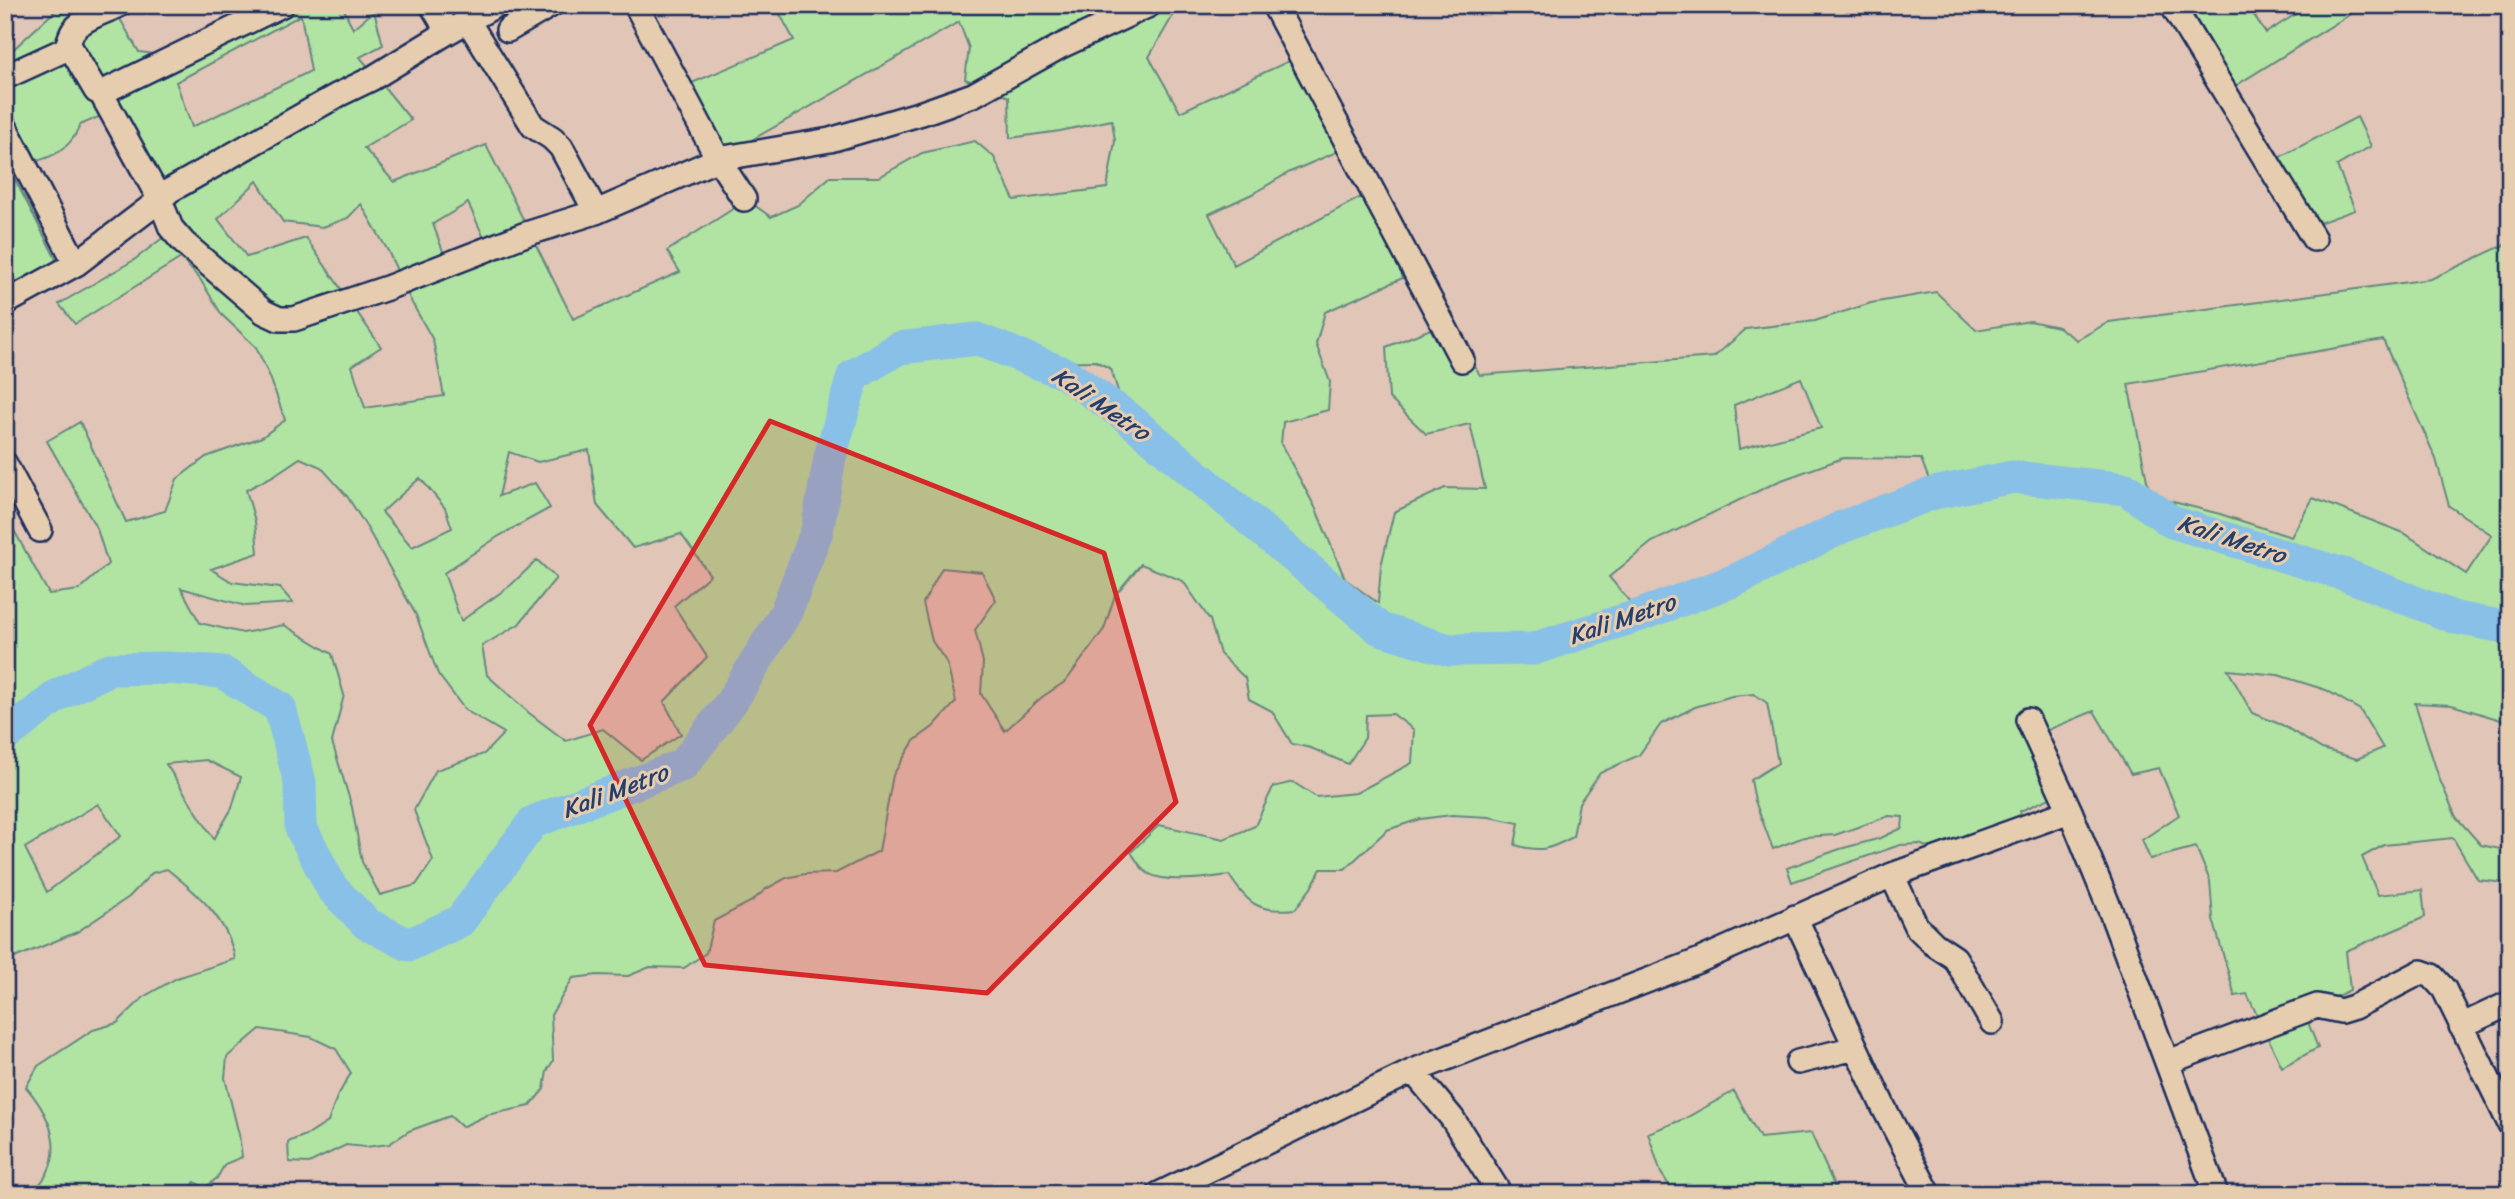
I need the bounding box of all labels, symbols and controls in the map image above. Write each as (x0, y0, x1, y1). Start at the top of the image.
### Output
water label: Kali Metro (1043, 356, 1160, 453)
water label: Kali Metro (2173, 502, 2293, 577)
water label: Kali Metro (1563, 580, 1683, 657)
water label: Kali Metro (556, 751, 676, 830)

